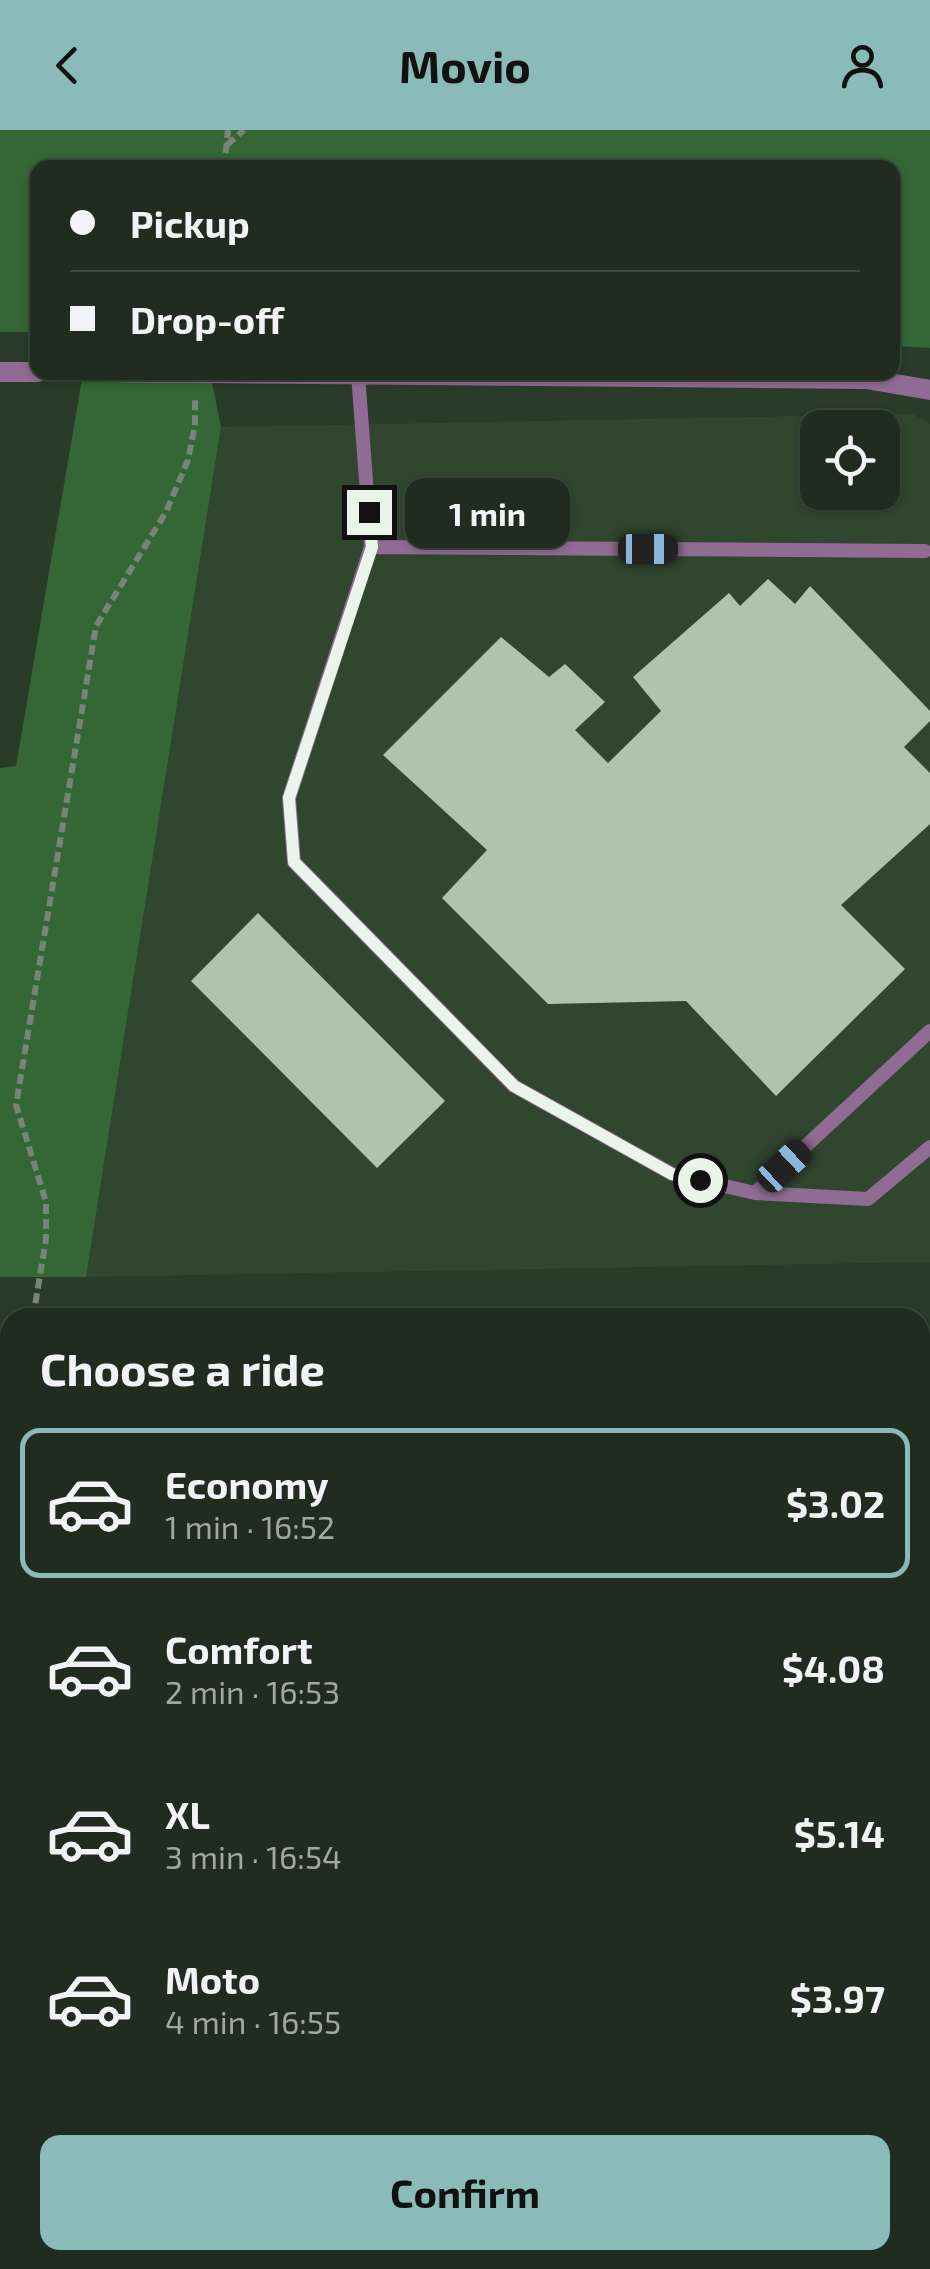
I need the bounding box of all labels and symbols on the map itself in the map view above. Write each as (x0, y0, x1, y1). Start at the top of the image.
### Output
callout: 1 min (404, 477, 569, 547)
route end (347, 490, 392, 535)
car (618, 534, 678, 564)
car (752, 1135, 816, 1197)
route start (678, 1158, 723, 1203)

